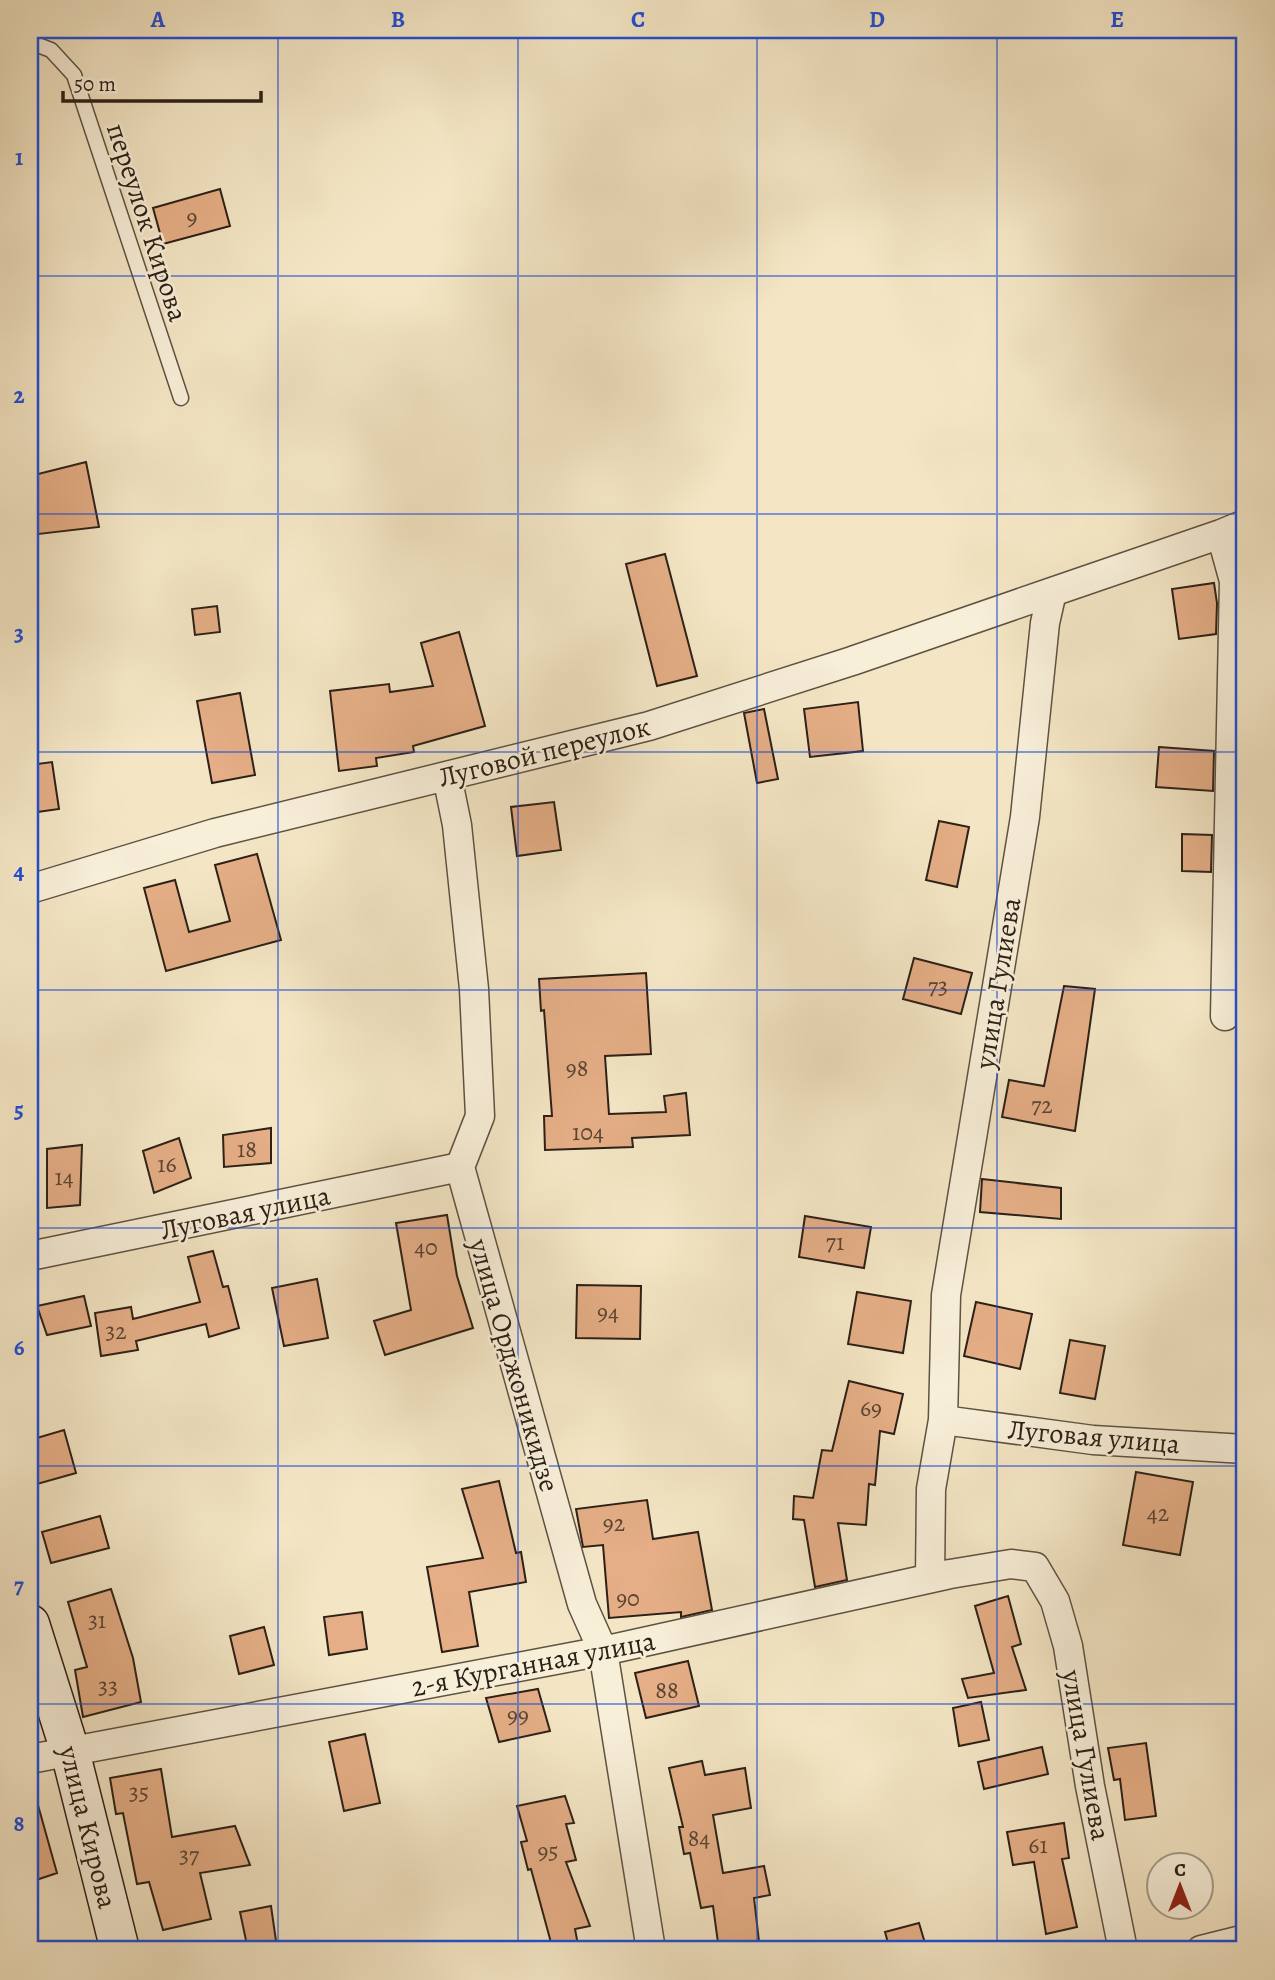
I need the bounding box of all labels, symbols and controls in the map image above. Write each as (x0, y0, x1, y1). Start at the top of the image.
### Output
text: A (150, 4, 166, 35)
text: B (391, 4, 405, 35)
text: C (631, 4, 645, 35)
text: D (869, 4, 885, 35)
text: E (1110, 4, 1124, 35)
scale bar (63, 60, 261, 104)
text: 50 m (74, 70, 116, 98)
street label: переулок Кирова (97, 118, 197, 326)
text: 1 (15, 142, 23, 173)
house number: 9 (187, 201, 197, 233)
text: 2 (13, 380, 25, 411)
text: 3 (14, 618, 24, 649)
street label: Луговой переулок (434, 707, 654, 797)
text: 4 (14, 856, 25, 887)
street label: улица Гулиева (966, 895, 1030, 1072)
house number: 73 (928, 970, 948, 1002)
house number: 98 (566, 1052, 588, 1084)
house number: 72 (1031, 1089, 1053, 1121)
text: 5 (14, 1094, 24, 1125)
house number: 104 (572, 1116, 604, 1148)
house number: 18 (237, 1133, 257, 1165)
house number: 16 (157, 1148, 177, 1180)
house number: 14 (54, 1161, 74, 1193)
street label: Луговая улица (157, 1176, 334, 1250)
house number: 71 (826, 1226, 844, 1258)
house number: 40 (414, 1231, 438, 1263)
street label: улица Орджоникидзе (459, 1233, 568, 1496)
house number: 94 (597, 1296, 619, 1328)
house number: 32 (105, 1315, 127, 1347)
text: 6 (14, 1332, 25, 1363)
house number: 69 (860, 1392, 882, 1424)
street label: Луговая улица (1006, 1411, 1182, 1463)
house number: 42 (1147, 1497, 1169, 1529)
house number: 92 (603, 1507, 625, 1539)
text: 7 (14, 1570, 24, 1601)
house number: 90 (616, 1582, 640, 1614)
house number: 31 (88, 1604, 106, 1636)
street label: 2-я Курганная улица (408, 1622, 658, 1706)
street label: улица Гулиева (1052, 1666, 1120, 1844)
house number: 33 (98, 1670, 118, 1702)
house number: 88 (655, 1674, 679, 1706)
house number: 99 (507, 1699, 529, 1731)
street label: улица Кирова (49, 1741, 127, 1913)
house number: 35 (129, 1776, 149, 1808)
text: 8 (13, 1808, 25, 1839)
house number: 84 (688, 1822, 710, 1854)
house number: 61 (1028, 1829, 1048, 1861)
house number: 95 (537, 1835, 559, 1867)
house number: 37 (179, 1839, 200, 1871)
north arrow (1146, 1850, 1216, 1920)
text: С (1174, 1857, 1186, 1883)

